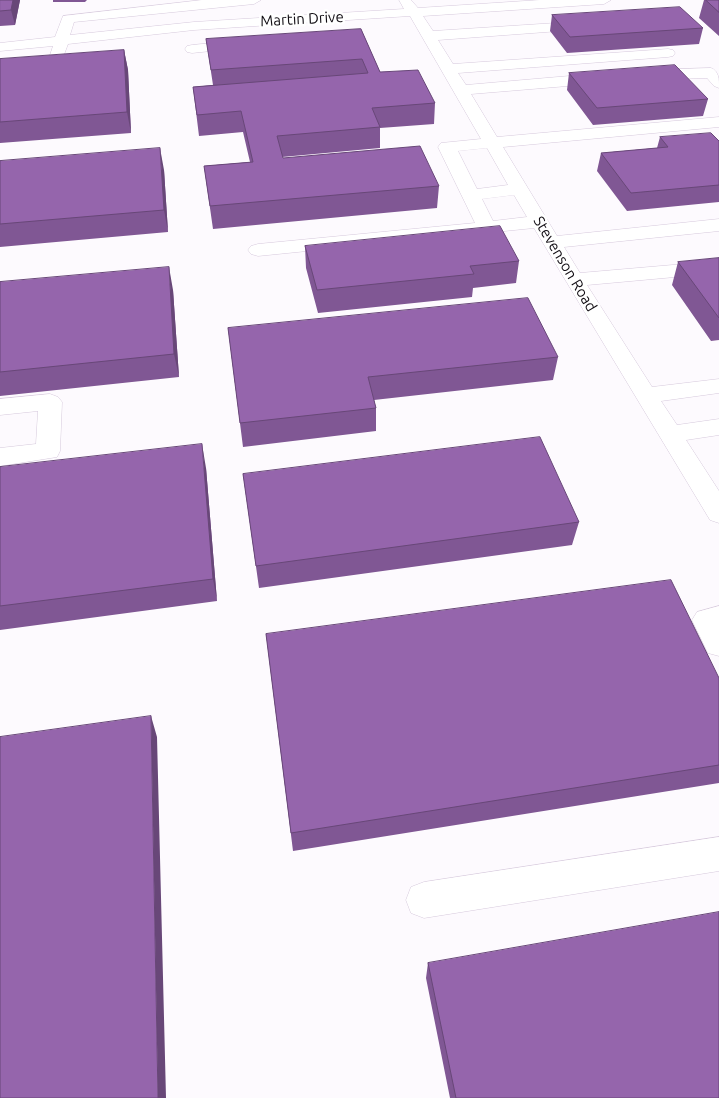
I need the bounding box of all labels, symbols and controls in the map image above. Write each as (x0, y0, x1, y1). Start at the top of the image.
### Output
street label: Martin Drive (260, 8, 344, 30)
street label: Stevenson Road (529, 213, 601, 315)

